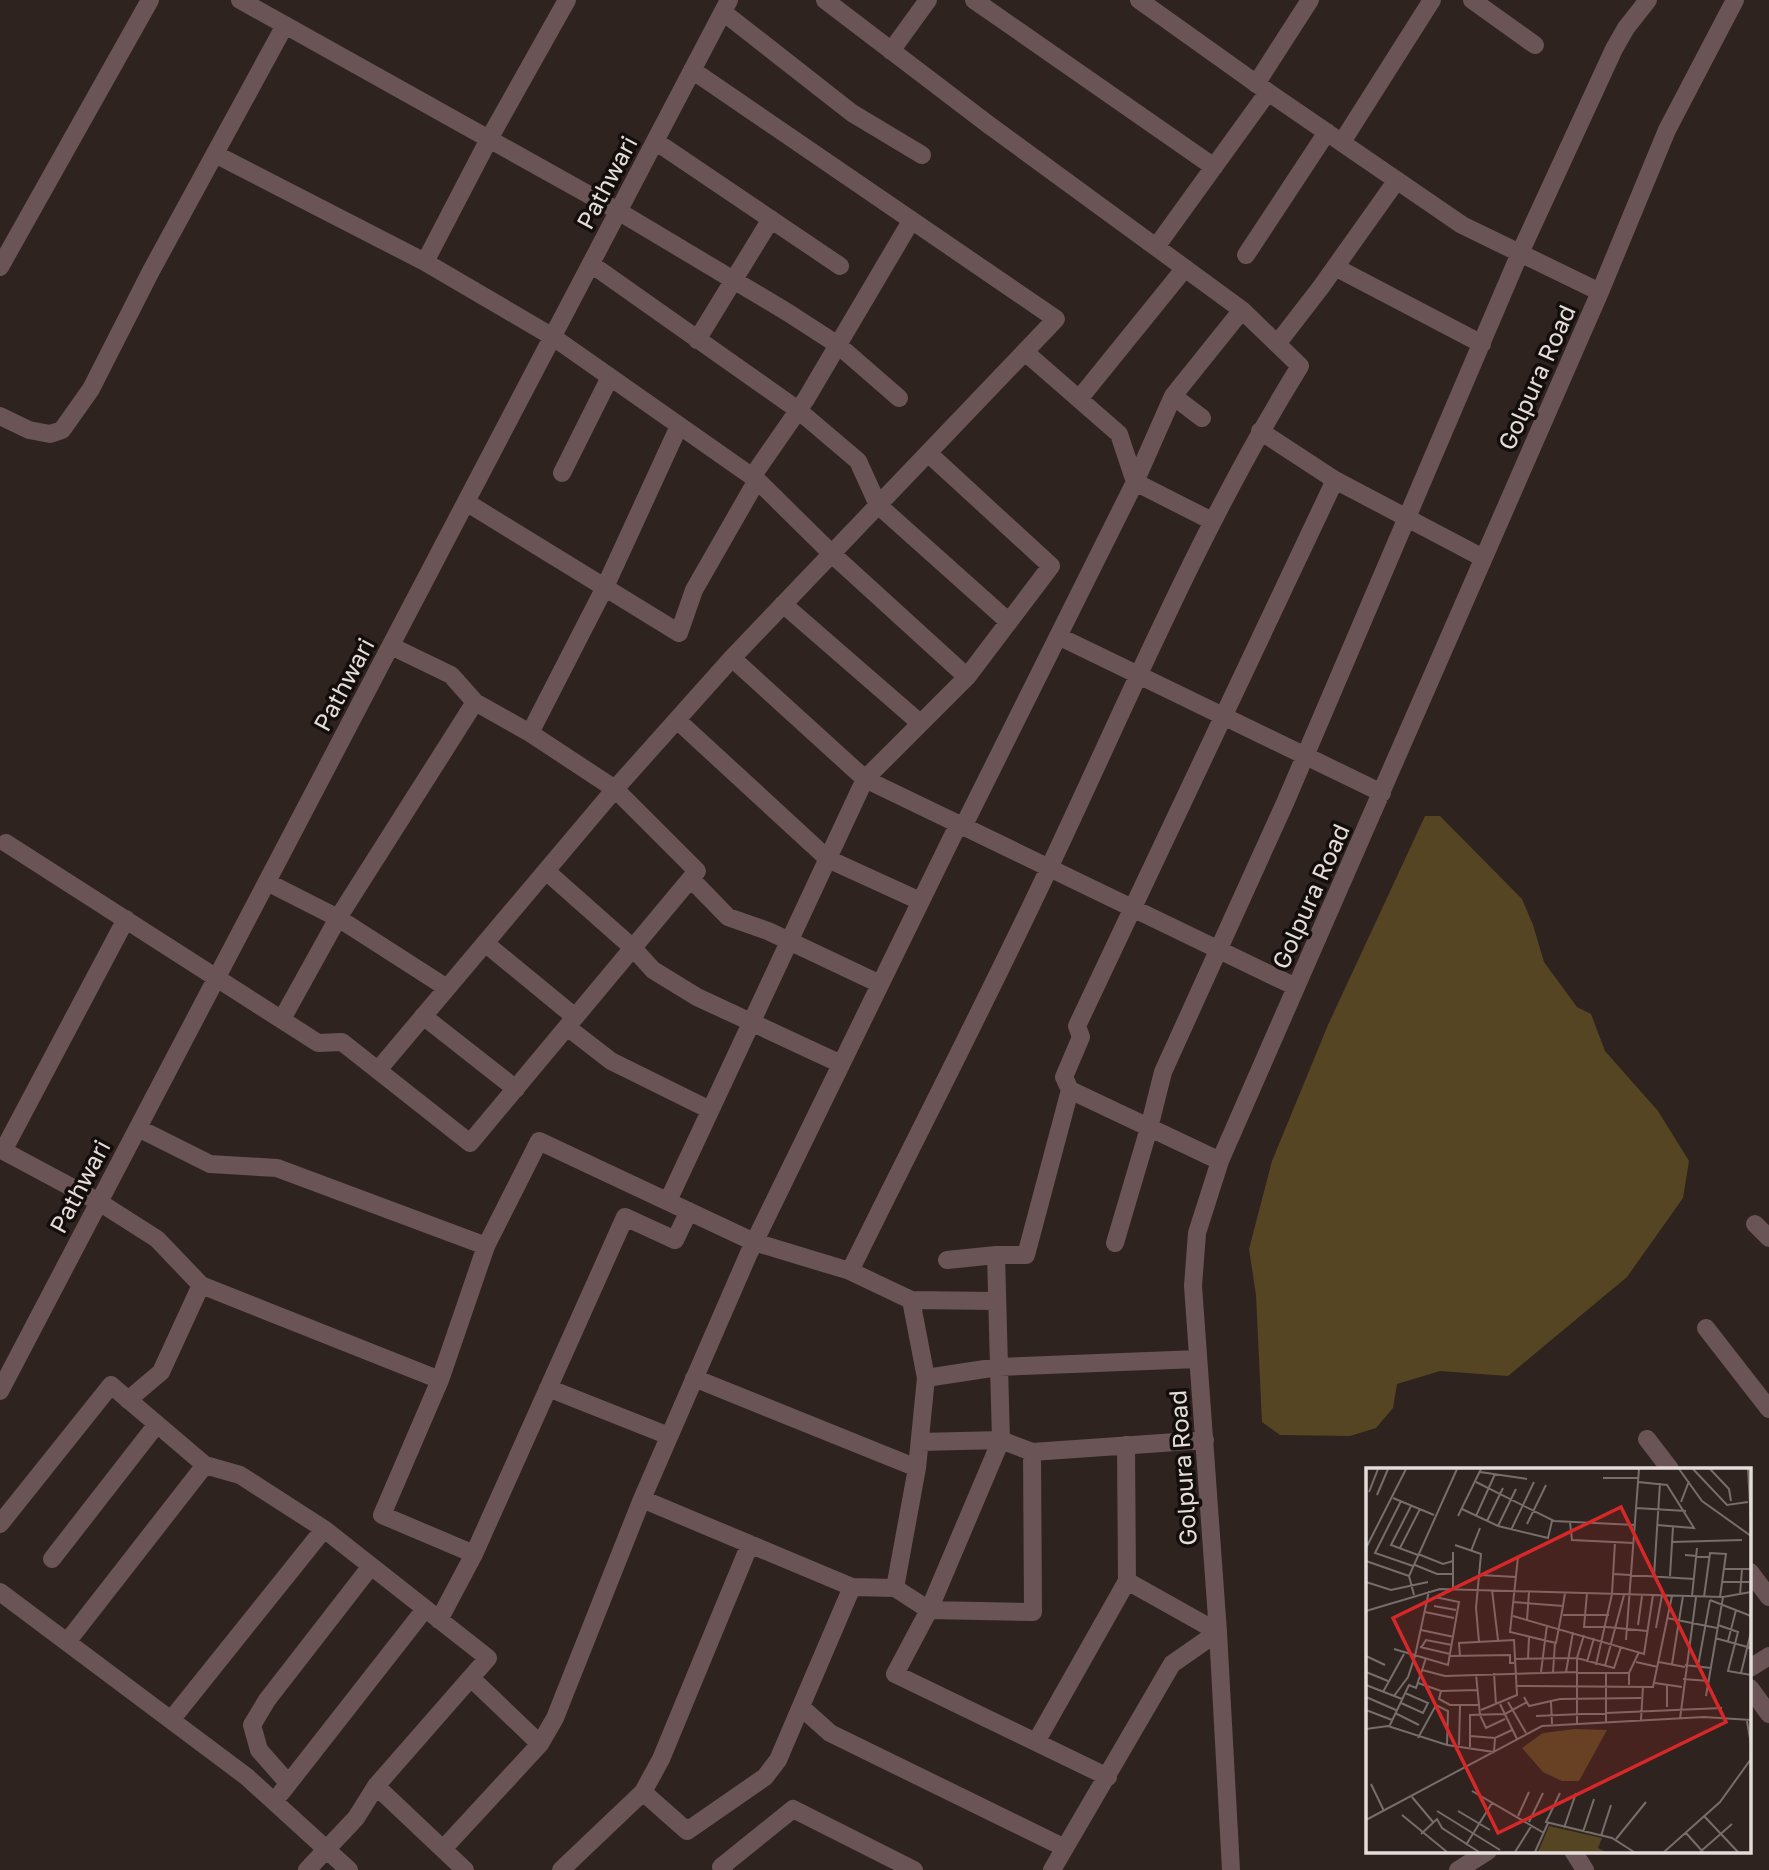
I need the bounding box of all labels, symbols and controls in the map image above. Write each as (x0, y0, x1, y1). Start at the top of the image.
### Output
street label: Pathwari (569, 131, 643, 233)
street label: Golpura Road (1491, 300, 1581, 454)
street label: Pathwari (306, 633, 380, 735)
street label: Golpura Road (1265, 819, 1355, 973)
street label: Pathwari (42, 1135, 116, 1237)
street label: Golpura Road (1162, 1389, 1202, 1547)
inset map (1366, 1468, 1752, 1853)

